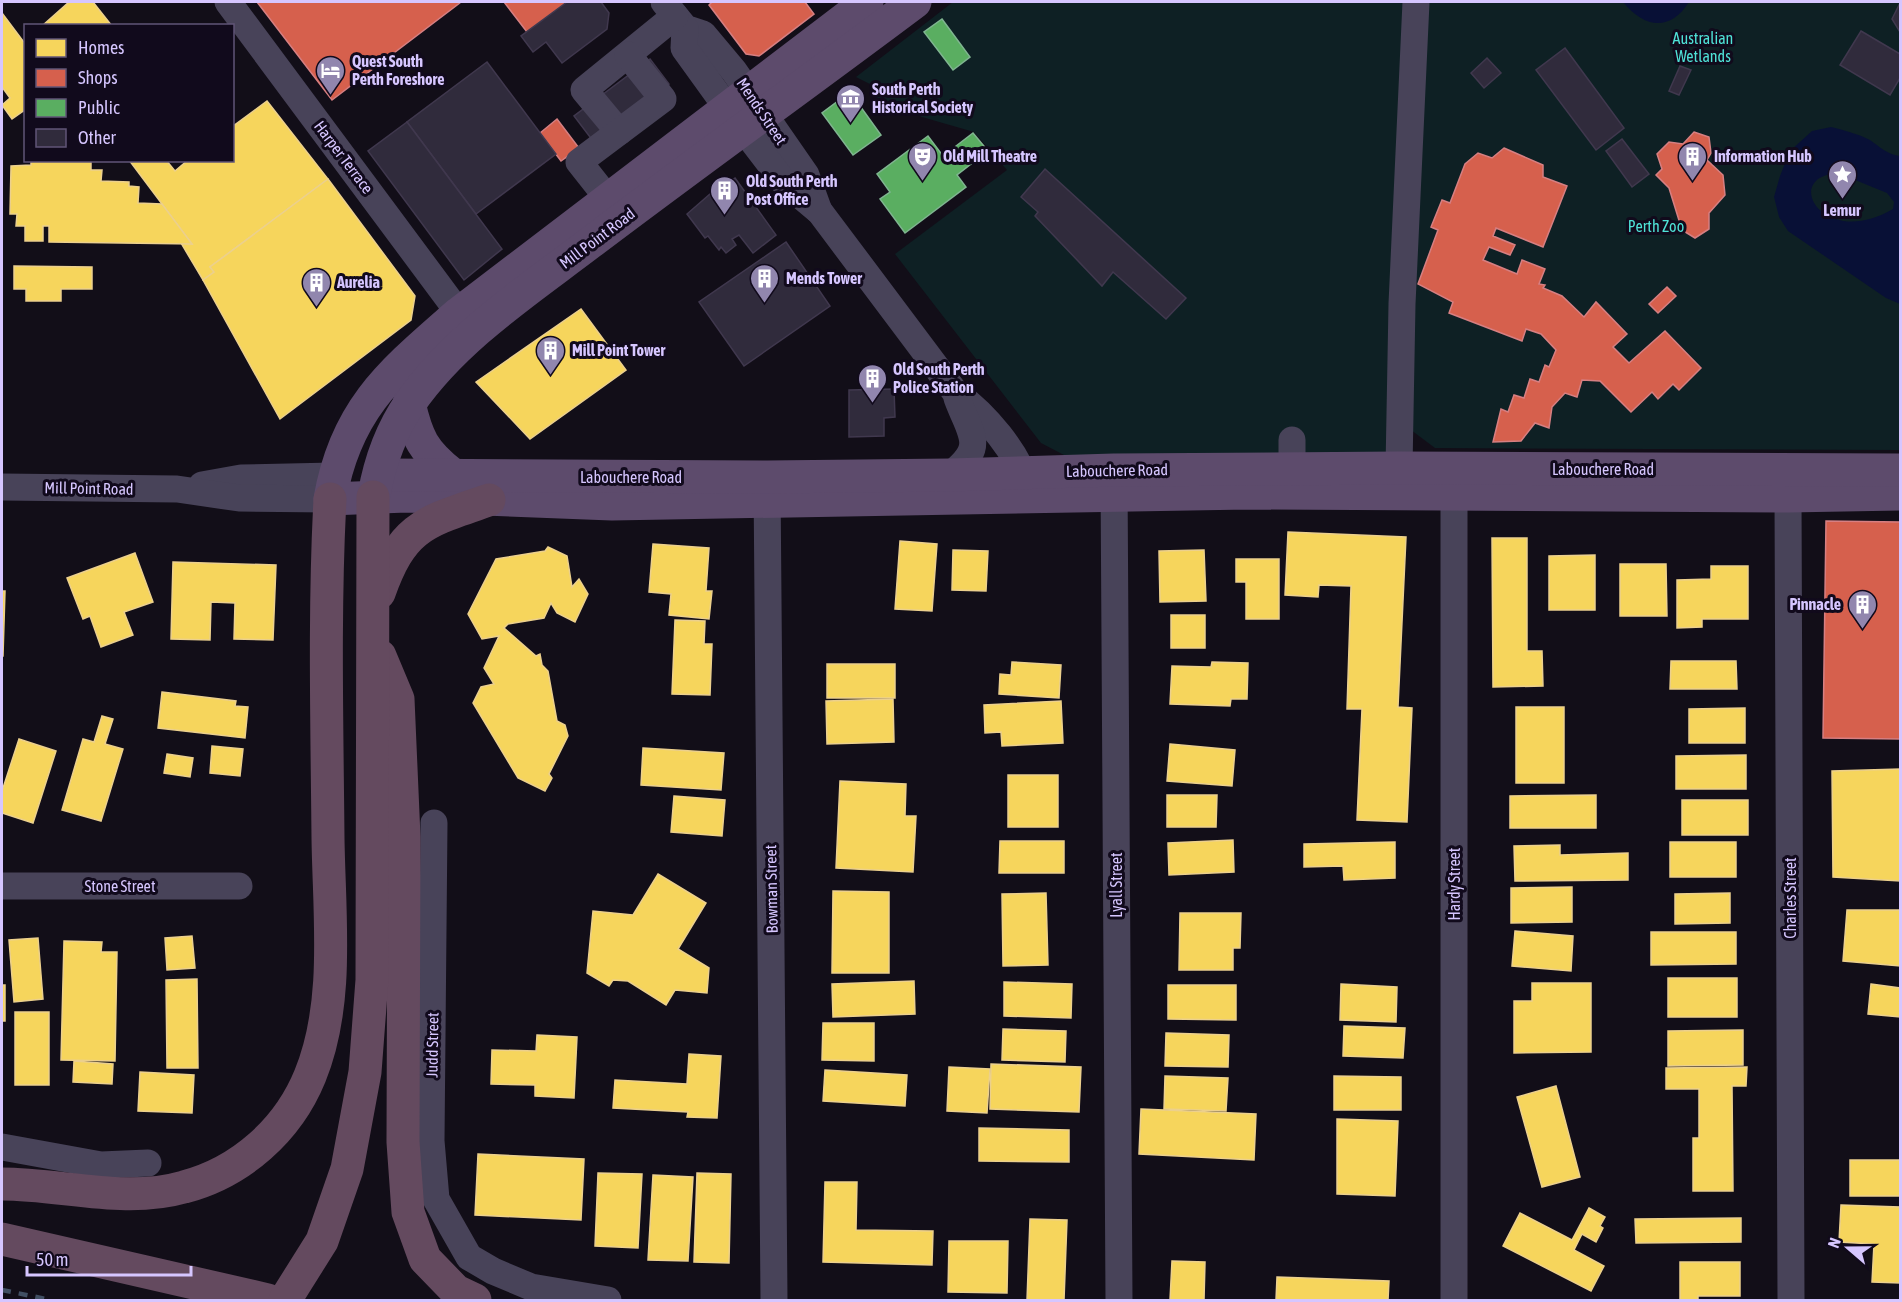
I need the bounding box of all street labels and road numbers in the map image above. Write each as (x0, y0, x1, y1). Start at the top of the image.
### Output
street label: Mends Street (733, 74, 791, 148)
street label: Harper Terrace (310, 117, 377, 197)
street label: Mill Point Road (556, 204, 638, 272)
street label: Labouchere Road (1066, 460, 1168, 480)
street label: Labouchere Road (1552, 460, 1654, 478)
street label: Labouchere Road (580, 468, 682, 486)
street label: Mill Point Road (44, 478, 134, 498)
street label: Bowman Street (761, 844, 781, 933)
street label: Hardy Street (1445, 847, 1464, 920)
street label: Lyall Street (1107, 852, 1126, 918)
street label: Charles Street (1781, 857, 1799, 939)
street label: Stone Street (84, 877, 156, 895)
street label: Judd Street (422, 1012, 442, 1078)

